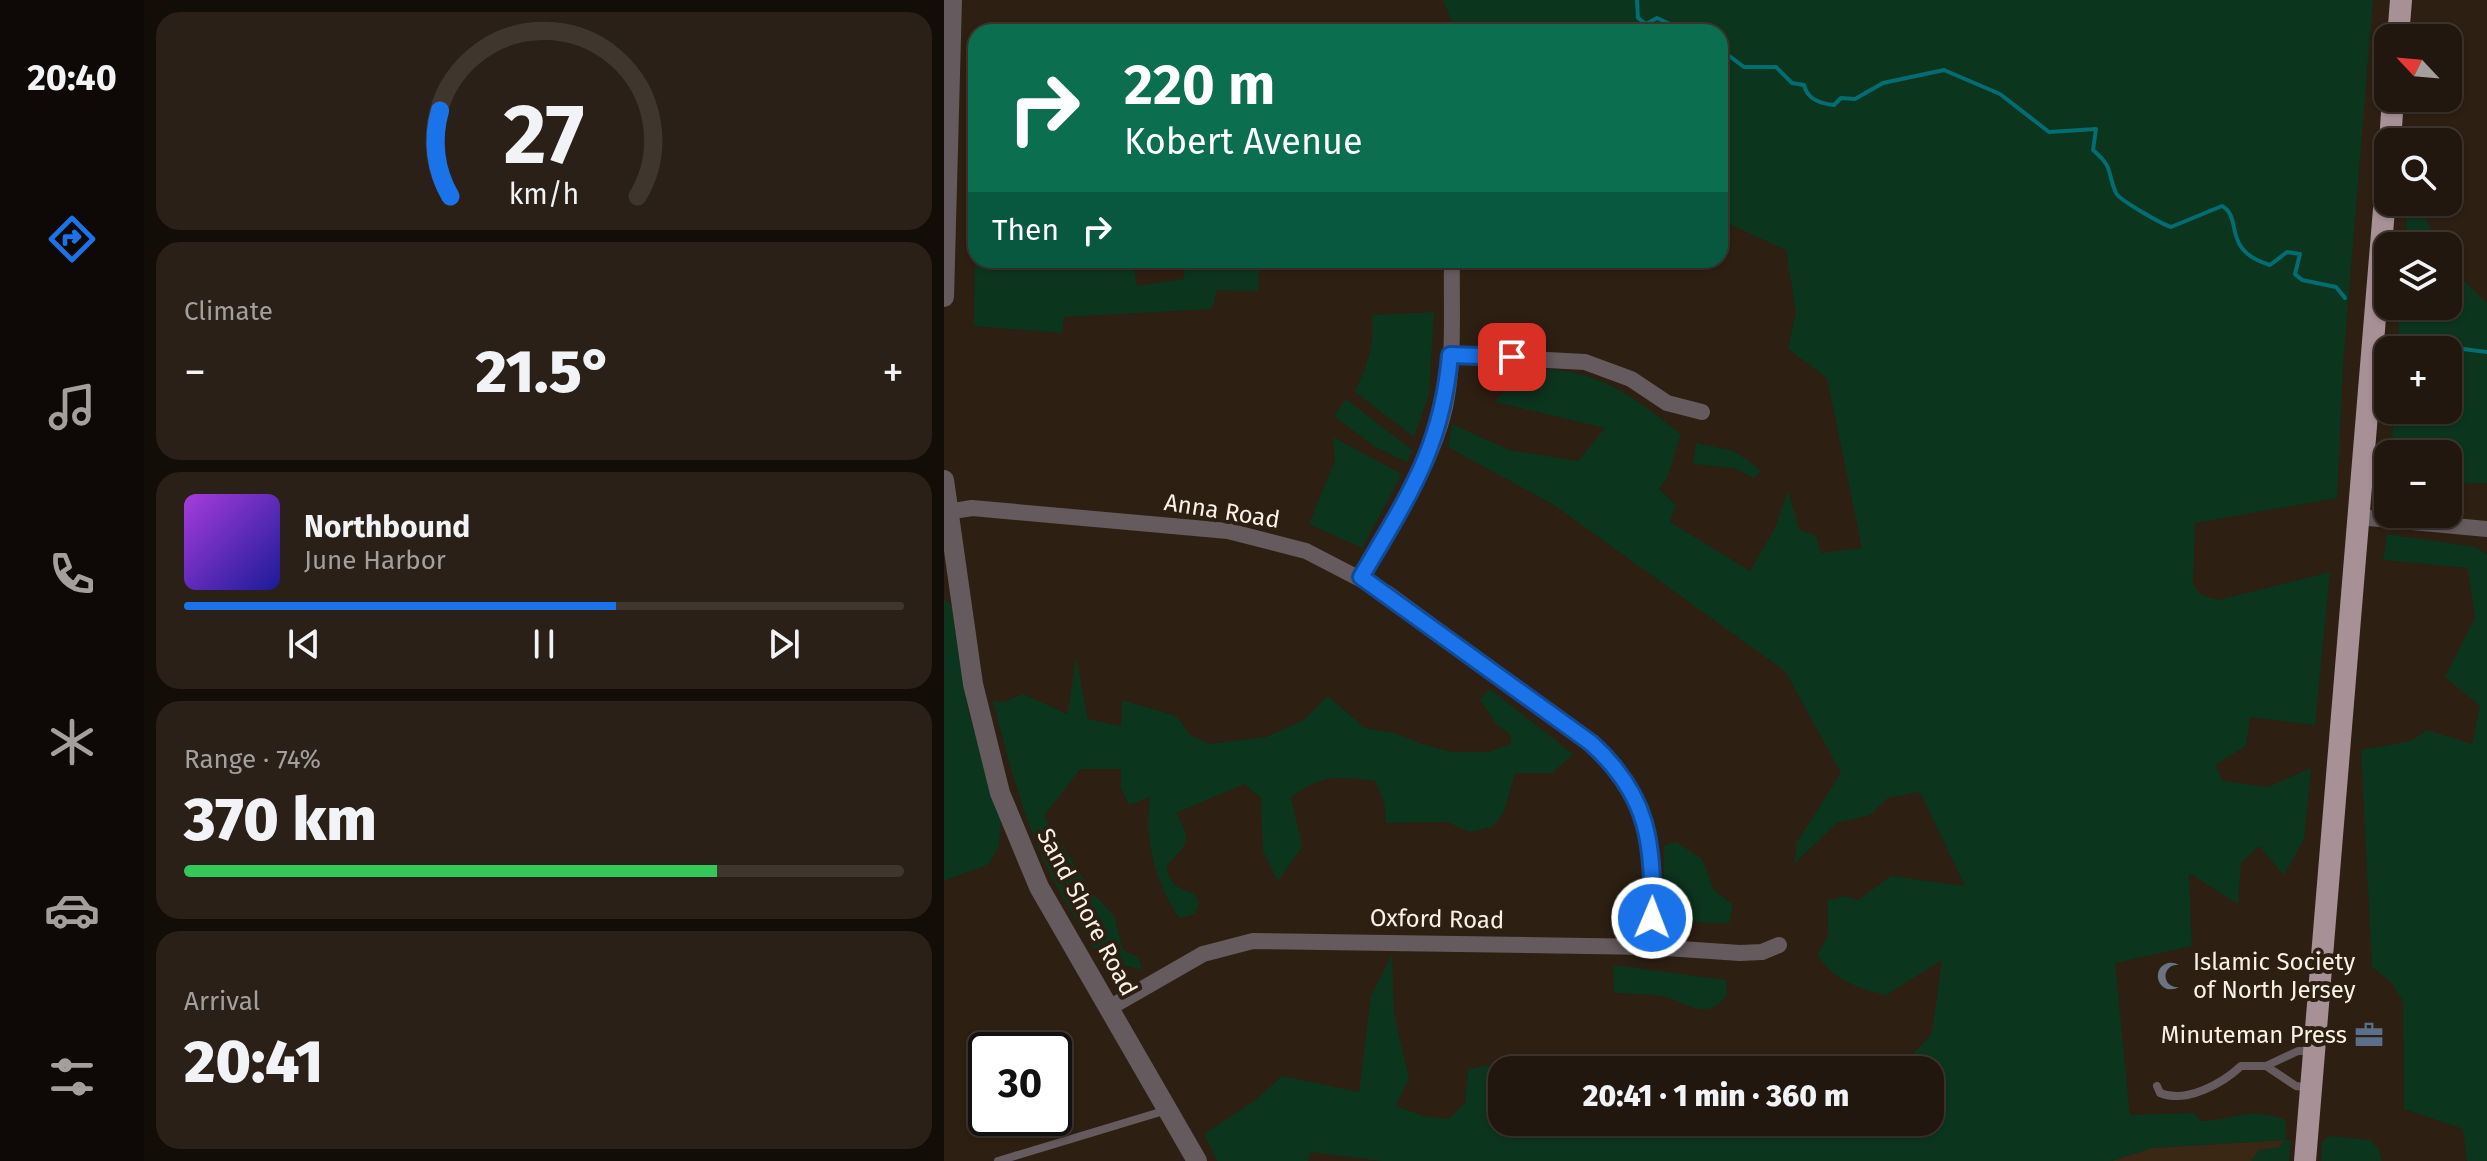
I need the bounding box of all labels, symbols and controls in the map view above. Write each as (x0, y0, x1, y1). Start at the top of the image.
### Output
north arrow (2374, 24, 2462, 112)
map controls (2374, 24, 2462, 528)
text: 220 m (1124, 52, 1275, 119)
text: 20:40 (27, 56, 117, 100)
icon: right (992, 56, 1096, 160)
text: 27 (503, 84, 585, 184)
text: Kobert Avenue (1124, 120, 1363, 164)
button: search (2374, 128, 2462, 216)
text: km/h (509, 177, 579, 212)
icon: right (1075, 208, 1119, 252)
icon: directions (44, 211, 100, 267)
text: Then (992, 212, 1059, 248)
button: layers (2374, 232, 2462, 320)
text: Climate (184, 296, 273, 327)
pin (1478, 323, 1546, 391)
icon: arrive (1490, 335, 1534, 379)
text: 21.5° (476, 336, 612, 408)
button: + (2374, 336, 2462, 424)
text: − (184, 346, 206, 399)
text: + (882, 346, 904, 399)
icon: music (44, 379, 100, 435)
button: − (2374, 440, 2462, 528)
street label: Anna Road (1162, 488, 1282, 534)
text: Northbound (304, 509, 470, 545)
text: June Harbor (304, 545, 446, 576)
icon: phone (44, 546, 100, 602)
icon: previous (282, 622, 326, 666)
icon: pause (522, 622, 566, 666)
icon: next (762, 622, 806, 666)
icon: climate (44, 714, 100, 770)
text: Range · 74% (184, 744, 321, 775)
text: 370 km (184, 784, 377, 856)
street label: Sand Shore Road (1031, 824, 1143, 1000)
position arrow (1610, 876, 1694, 960)
icon: car (44, 882, 100, 938)
street label: Oxford Road (1370, 904, 1504, 934)
place label: Islamic Society of North Jersey (2193, 948, 2356, 1004)
mosque icon: Islamic Society of North Jersey (2156, 961, 2186, 991)
text: Arrival (184, 986, 260, 1017)
office icon: Minuteman Press (2354, 1020, 2384, 1050)
place label: Minuteman Press (2161, 1021, 2347, 1049)
text: 20:41 (184, 1026, 323, 1098)
speed limit sign: 30 (968, 1032, 1072, 1136)
icon: filters (44, 1049, 100, 1105)
text: 20:41 · 1 min · 360 m (1583, 1078, 1849, 1114)

